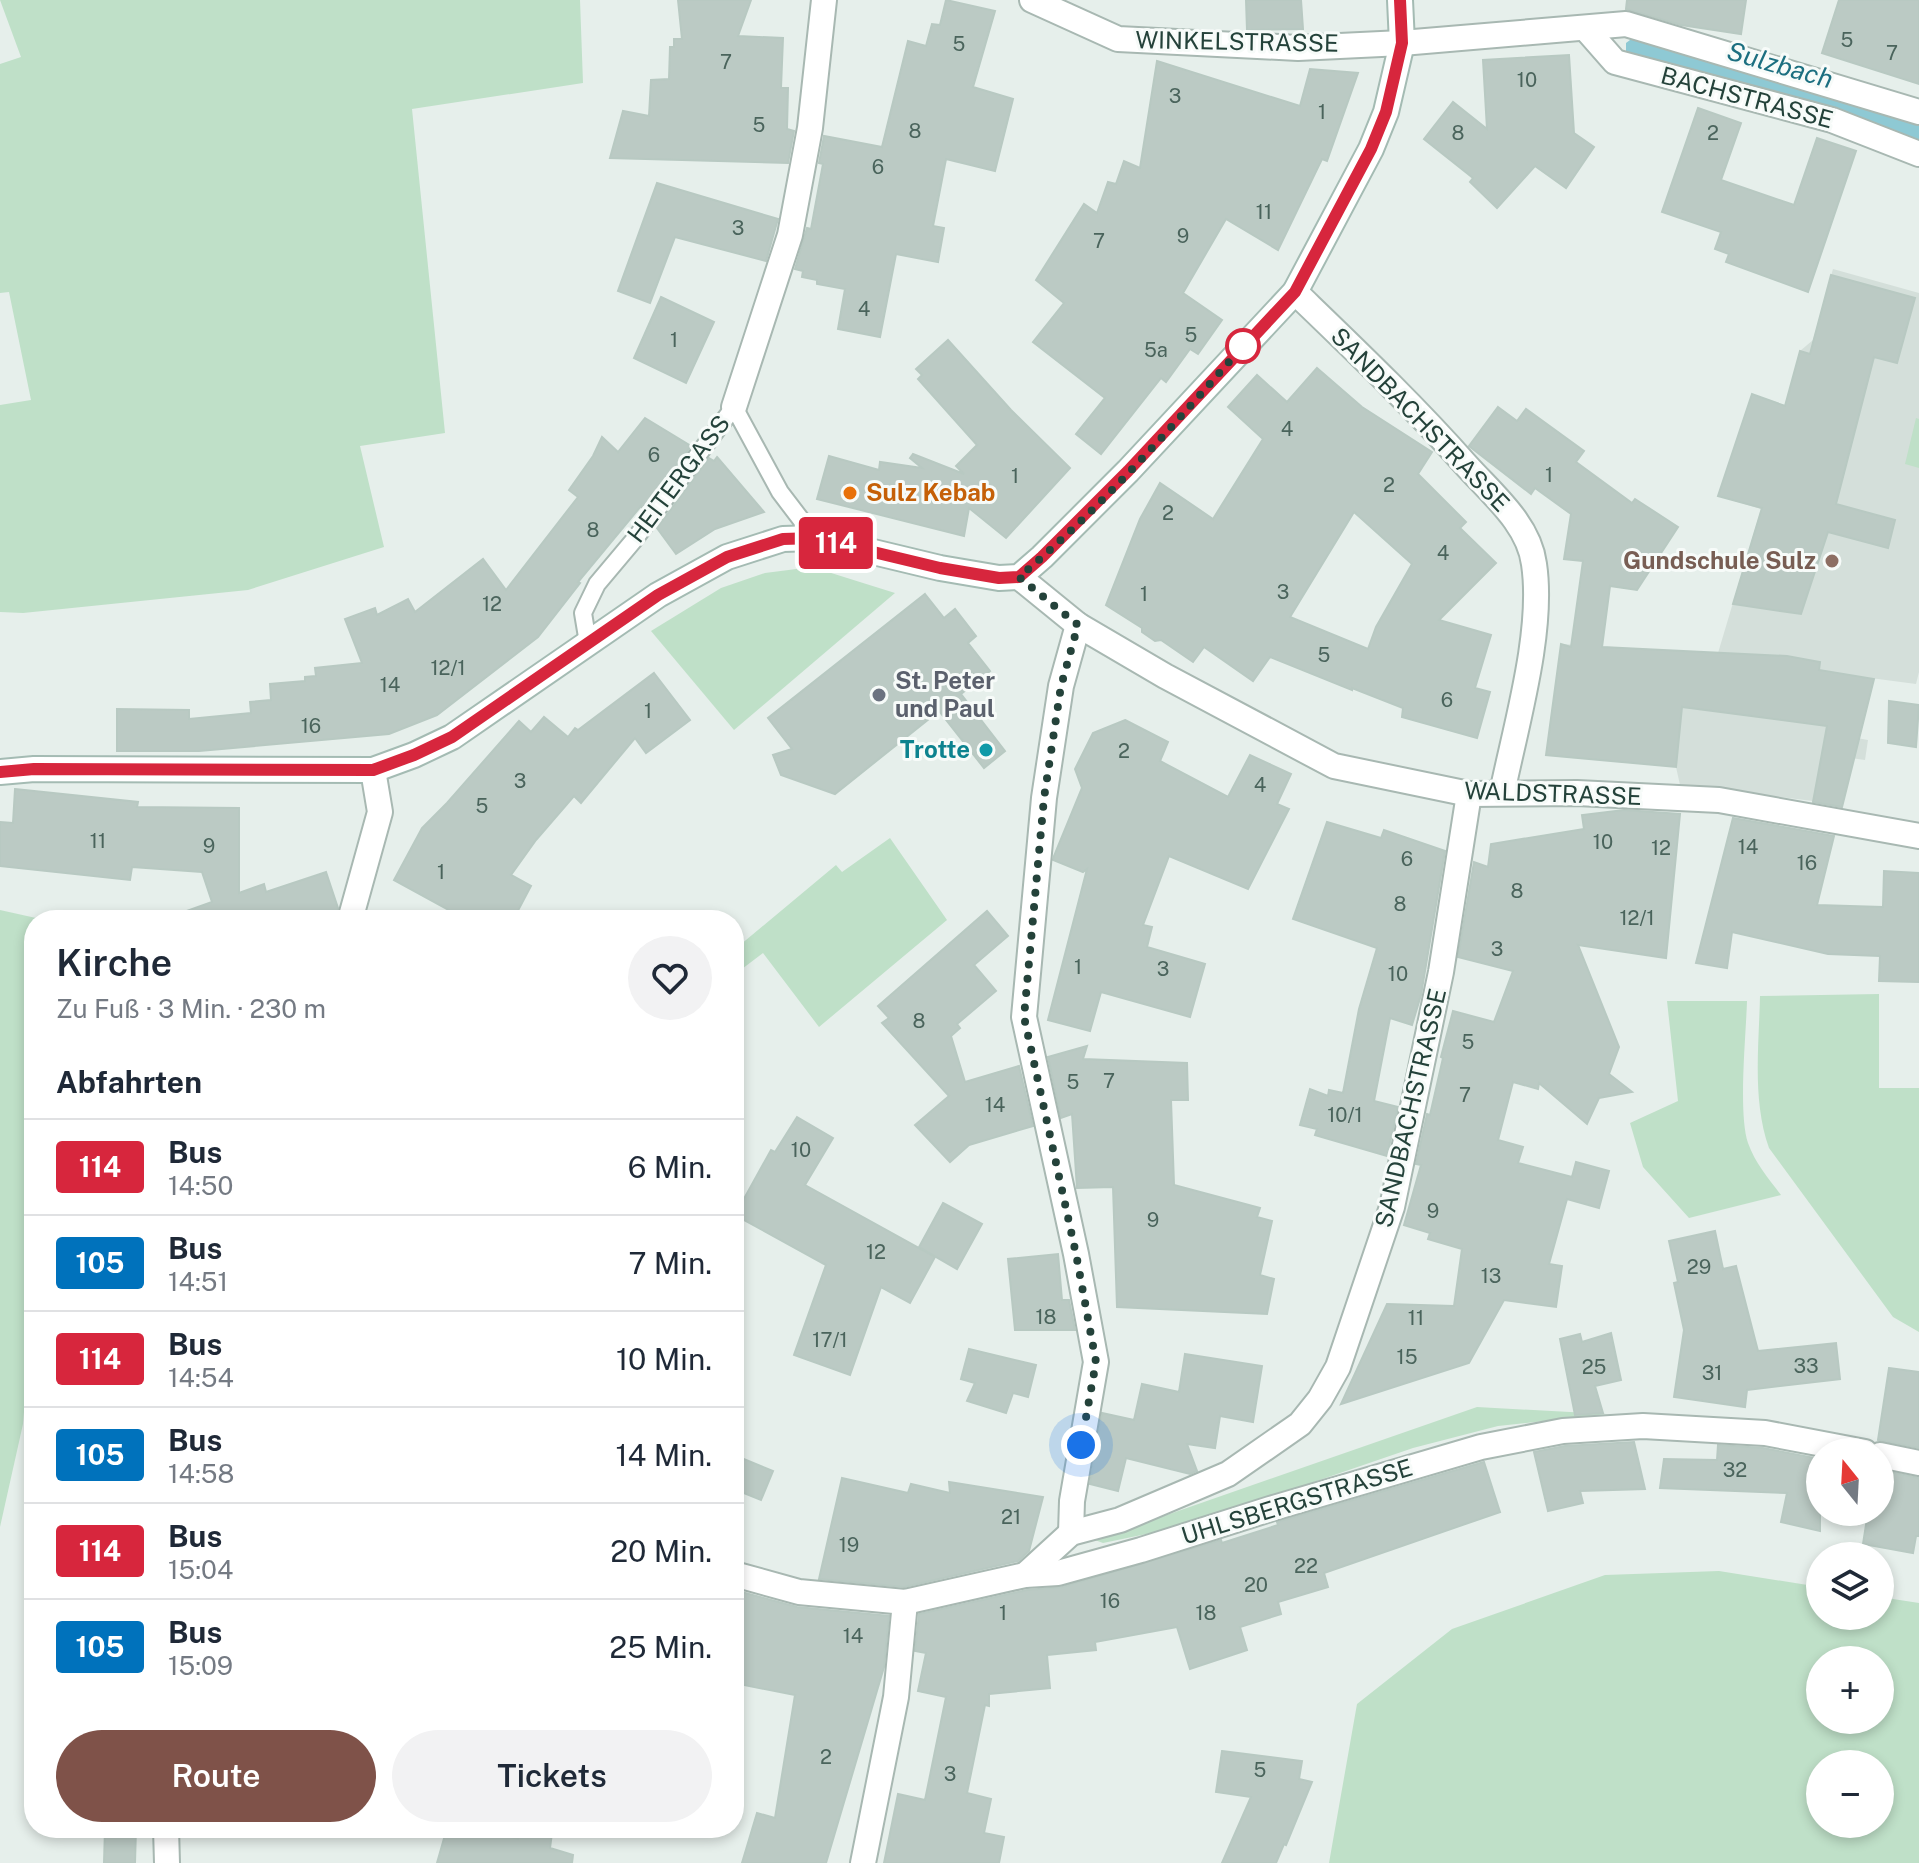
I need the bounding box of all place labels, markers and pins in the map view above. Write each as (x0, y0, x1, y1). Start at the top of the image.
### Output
unlabelled marker (1226, 329, 1260, 363)
place label: Sulz Kebab (866, 478, 995, 506)
marker: Sulz Kebab (841, 484, 859, 502)
place label: Gundschule Sulz (1623, 546, 1816, 574)
marker: Gundschule Sulz (1823, 552, 1841, 570)
place label: St. Peter und Paul (895, 666, 995, 722)
marker: St. Peter und Paul (870, 686, 888, 704)
place label: Trotte (900, 735, 970, 763)
marker: Trotte (977, 741, 995, 759)

